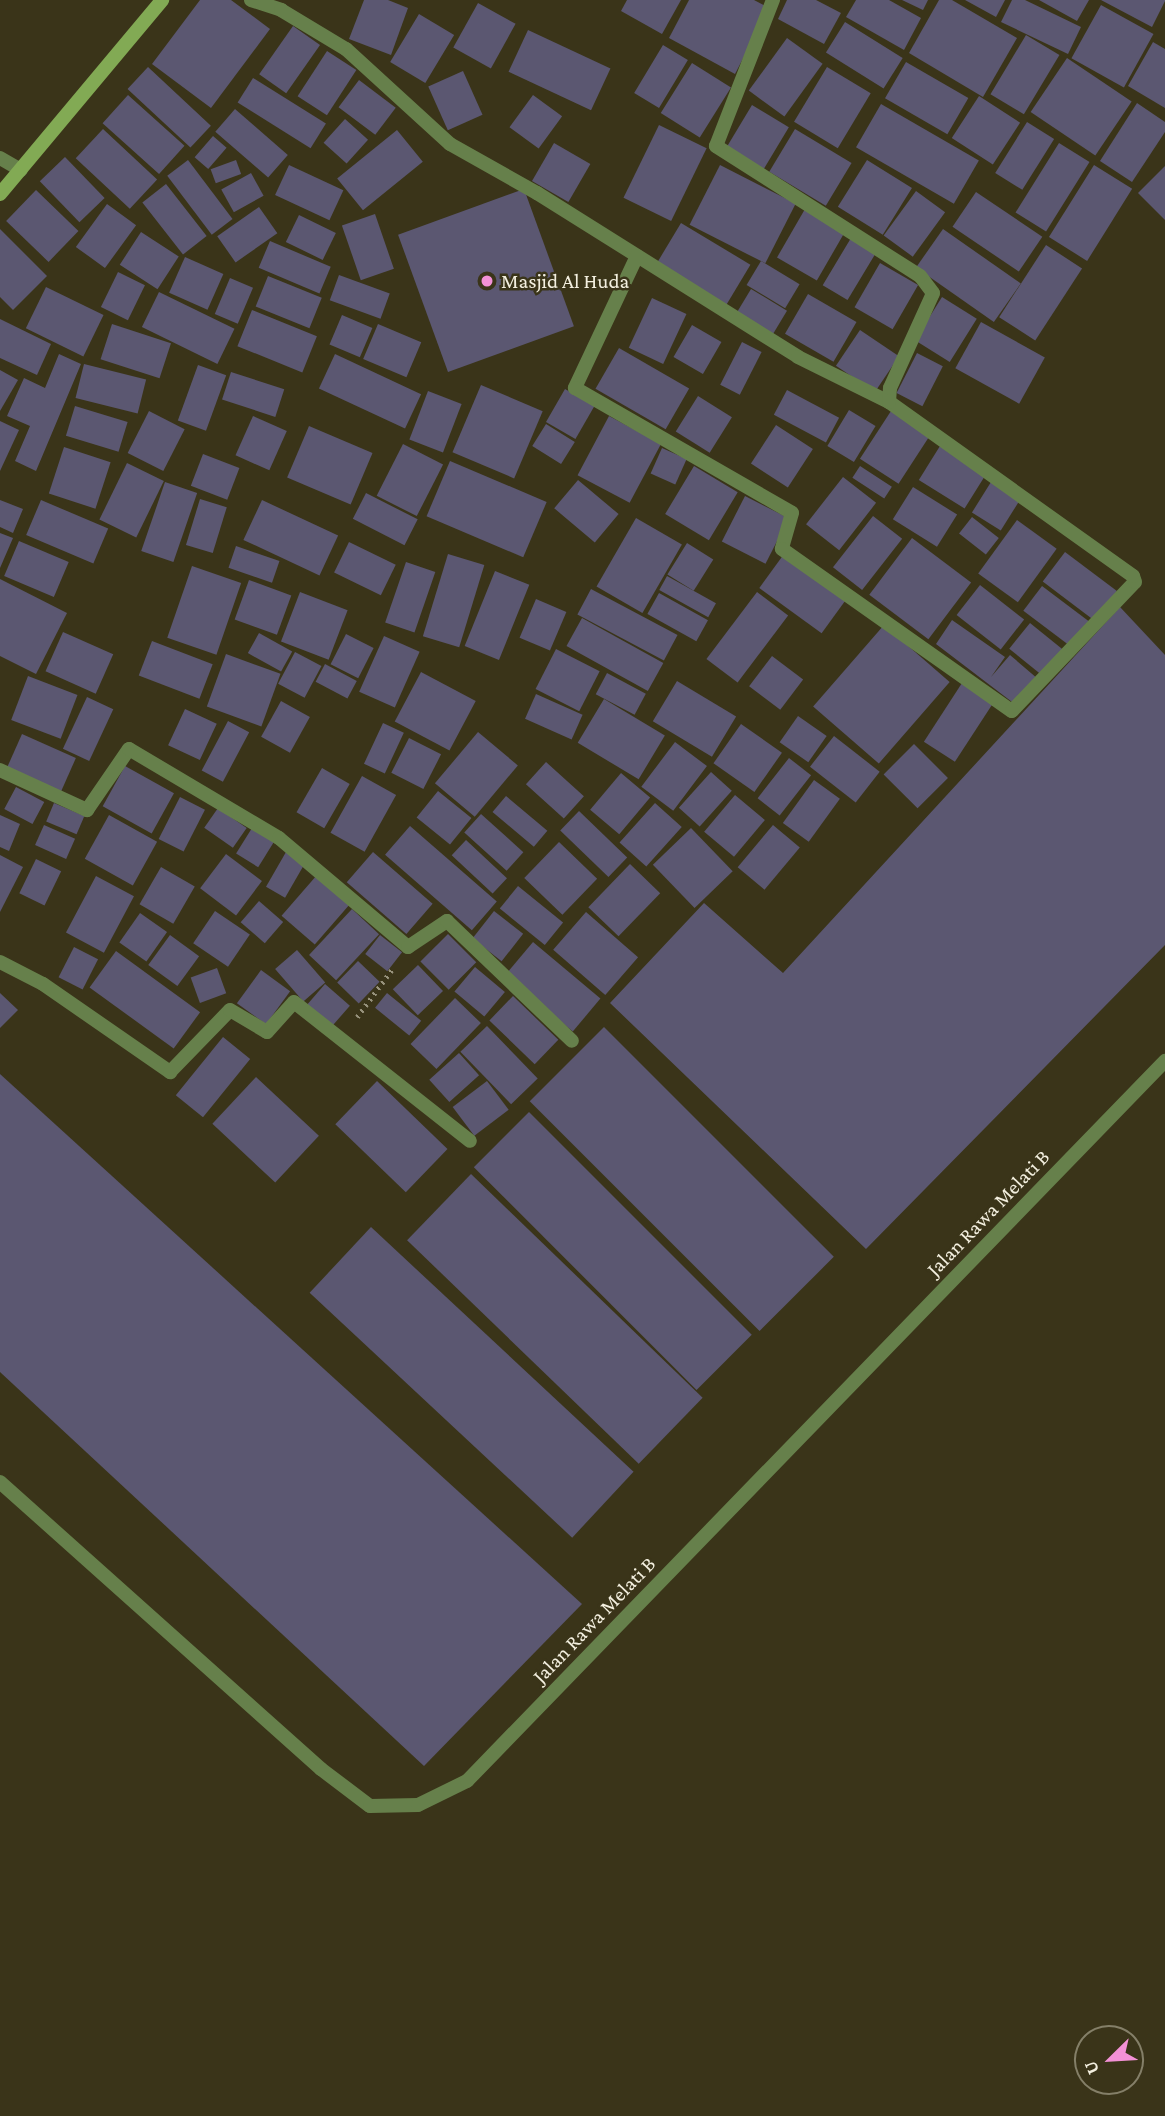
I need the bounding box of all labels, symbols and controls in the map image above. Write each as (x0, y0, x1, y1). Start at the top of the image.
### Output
place label: Masjid Al Huda (501, 268, 629, 294)
marker: Masjid Al Huda (479, 273, 495, 289)
street label: Jalan Rawa Melati B (921, 1144, 1055, 1282)
street label: Jalan Rawa Melati B (527, 1551, 661, 1689)
north arrow (1074, 2025, 1144, 2095)
text: U (1079, 2058, 1103, 2078)

